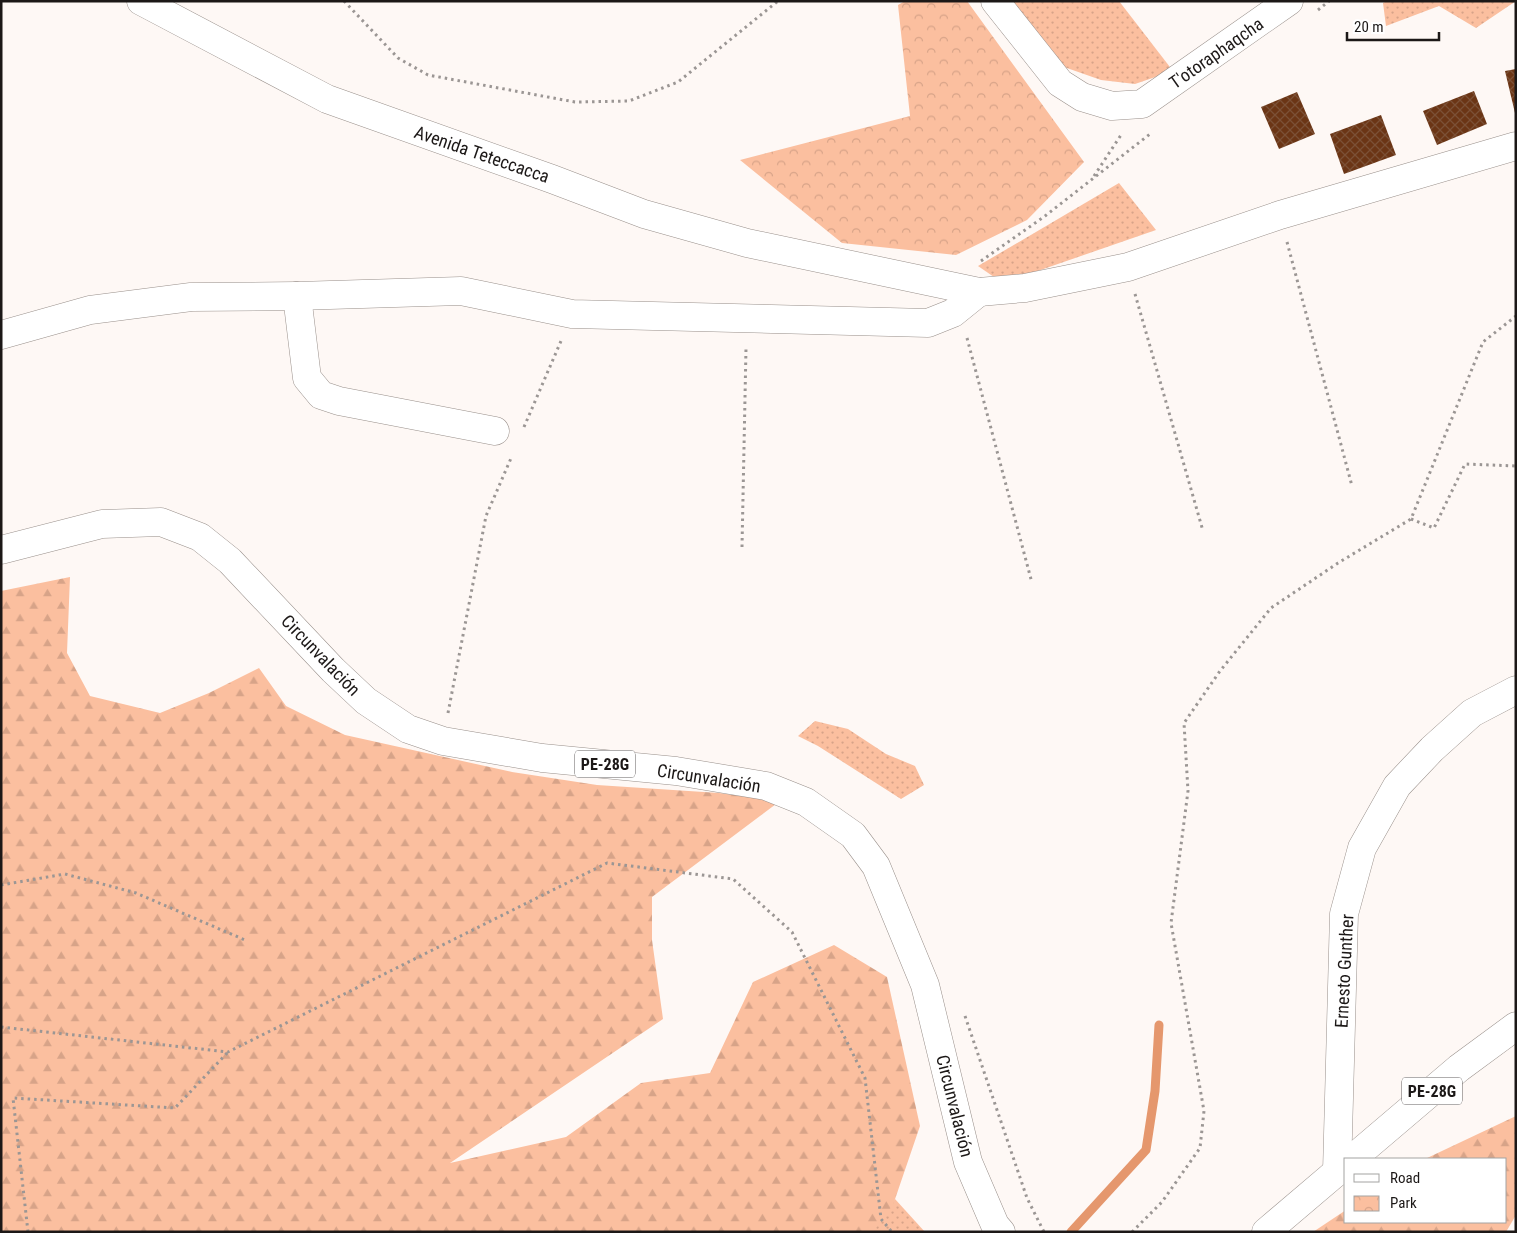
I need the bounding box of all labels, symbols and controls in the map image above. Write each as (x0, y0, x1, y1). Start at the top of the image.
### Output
scale bar (1347, 10, 1440, 42)
street label: T'otoraphaqcha (1165, 13, 1267, 93)
text: 20 m (1354, 18, 1384, 36)
street label: Avenida Teteccacca (412, 121, 552, 187)
street label: Circunvalación (277, 610, 365, 700)
road number: PE-28G (575, 751, 635, 778)
street label: Circunvalación (656, 759, 762, 797)
street label: Ernesto Gunther (1331, 913, 1357, 1029)
street label: Circunvalación (932, 1053, 978, 1159)
road number: PE-28G (1402, 1078, 1462, 1104)
legend (1344, 1158, 1507, 1223)
text: Road (1390, 1169, 1420, 1187)
text: Park (1390, 1194, 1417, 1212)

